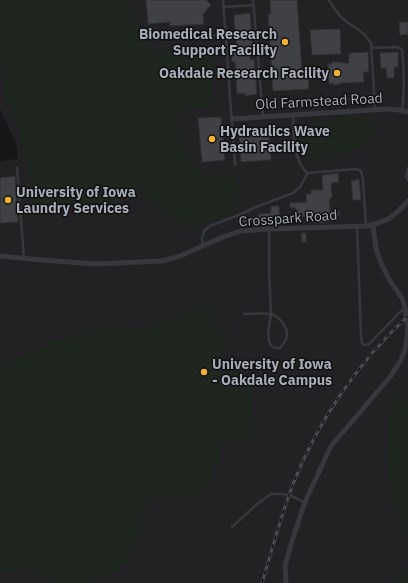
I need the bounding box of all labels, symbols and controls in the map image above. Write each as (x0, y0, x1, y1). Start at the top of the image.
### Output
place label: Biomedical Research Support Facility (139, 25, 278, 59)
marker: Biomedical Research Support Facility (280, 37, 290, 47)
place label: Oakdale Research Facility (159, 64, 330, 82)
marker: Oakdale Research Facility (332, 68, 342, 78)
street label: Old Farmstead Road (255, 89, 383, 113)
place label: Hydraulics Wave Basin Facility (220, 122, 330, 156)
marker: Hydraulics Wave Basin Facility (207, 134, 217, 144)
place label: University of Iowa Laundry Services (16, 183, 136, 217)
marker: University of Iowa Laundry Services (3, 195, 13, 205)
street label: Crosspark Road (238, 206, 338, 230)
place label: University of Iowa - Oakdale Campus (212, 355, 332, 389)
marker: University of Iowa - Oakdale Campus (199, 367, 209, 377)

